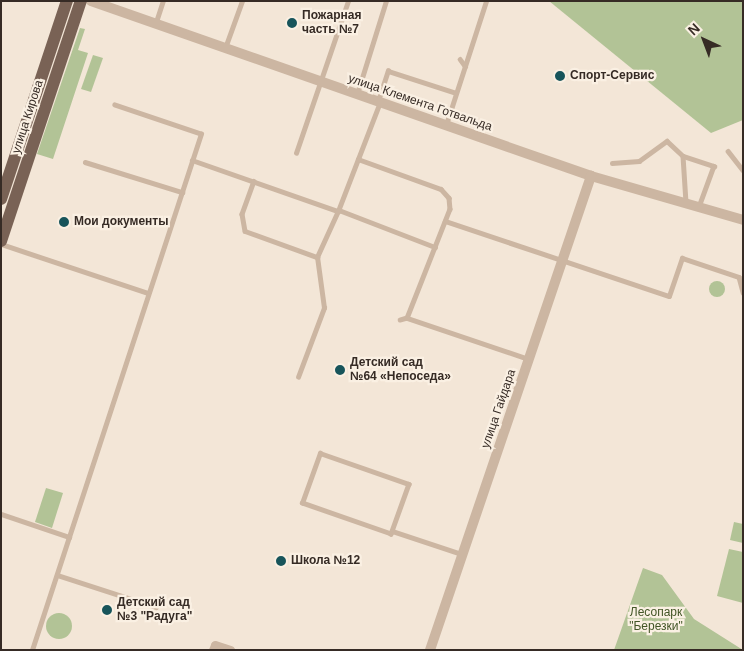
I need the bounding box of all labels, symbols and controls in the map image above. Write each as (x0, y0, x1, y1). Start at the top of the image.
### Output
place label: Пожарная часть №7 (302, 9, 361, 37)
north arrow (679, 15, 729, 65)
marker: Пожарная часть №7 (286, 17, 298, 29)
text: N (685, 20, 703, 38)
place label: Спорт-Сервис (570, 69, 654, 83)
marker: Спорт-Сервис (554, 70, 566, 82)
street label: улица Клемента Готвальда (346, 72, 494, 134)
street label: улица Кирова (9, 79, 47, 155)
place label: Мои документы (74, 215, 168, 229)
marker: Мои документы (58, 216, 70, 228)
place label: Детский сад №64 «Непоседа» (350, 356, 451, 384)
marker: Детский сад №64 «Непоседа» (334, 364, 346, 376)
street label: улица Гайдара (479, 368, 519, 450)
place label: Школа №12 (291, 554, 360, 568)
marker: Школа №12 (275, 555, 287, 567)
place label: Детский сад №3 "Радуга" (117, 596, 192, 624)
marker: Детский сад №3 "Радуга" (101, 604, 113, 616)
park label: Лесопарк "Березки" (629, 606, 683, 634)

